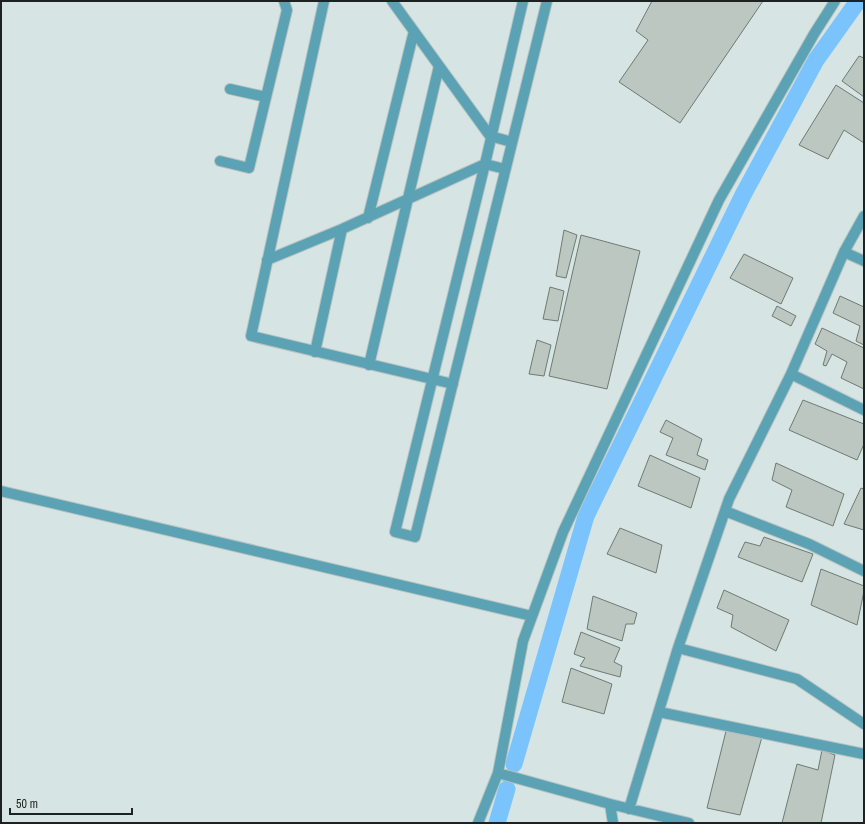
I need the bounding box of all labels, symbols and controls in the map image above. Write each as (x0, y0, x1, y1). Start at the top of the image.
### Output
scale bar (10, 790, 132, 816)
text: 50 m (16, 796, 38, 812)

